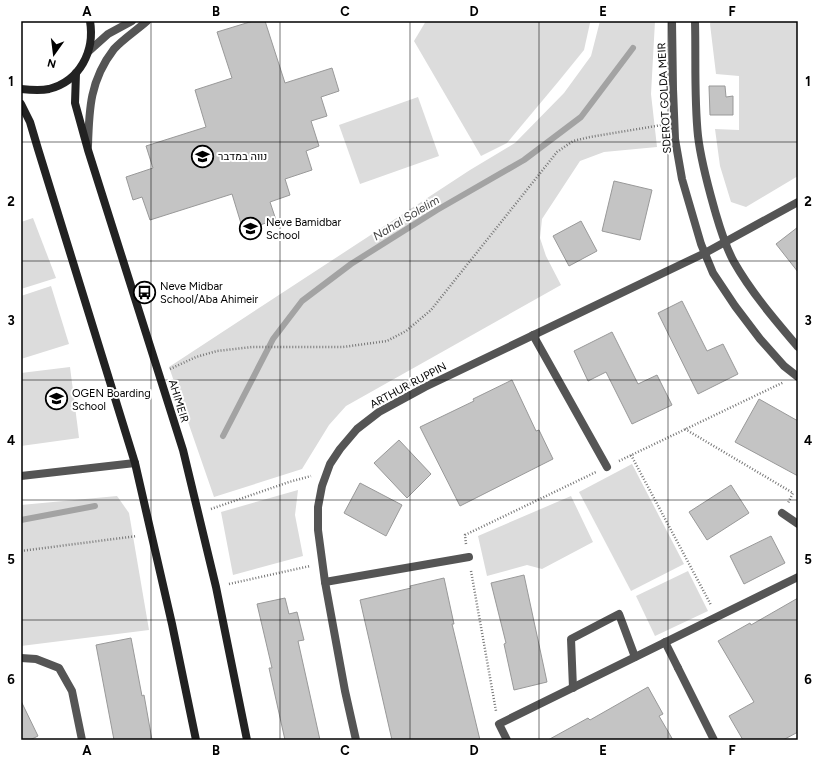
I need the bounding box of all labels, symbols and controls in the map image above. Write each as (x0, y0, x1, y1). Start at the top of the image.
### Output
text: A (82, 4, 92, 19)
text: B (212, 4, 220, 19)
text: C (340, 4, 350, 19)
text: D (469, 4, 479, 19)
text: E (599, 4, 607, 19)
text: F (728, 4, 736, 19)
north arrow (34, 34, 74, 74)
street label: SDEROT GOLDA MEIR (655, 42, 674, 154)
text: N (46, 56, 57, 71)
text: 1 (8, 74, 14, 89)
text: 1 (805, 74, 811, 89)
school or university icon: נווה במדבר (189, 143, 215, 169)
place label: נווה במדבר (218, 150, 267, 163)
water label: Nahal Solelim (370, 193, 442, 243)
text: 2 (7, 194, 15, 209)
text: 2 (804, 194, 812, 209)
school or university icon: Neve Bamidbar School (237, 215, 263, 241)
place label: Neve Bamidbar School (266, 216, 341, 242)
bus stop icon: Neve Midbar School/Aba Ahimeir (132, 279, 158, 305)
place label: Neve Midbar School/Aba Ahimeir (160, 280, 259, 306)
text: 3 (7, 313, 15, 328)
text: 3 (804, 313, 812, 328)
street label: ARTHUR RUPPIN (368, 360, 449, 411)
street label: AHIMEIR (166, 378, 191, 424)
school or university icon: OGEN Boarding School (44, 386, 70, 412)
place label: OGEN Boarding School (72, 387, 151, 413)
text: 4 (7, 433, 15, 448)
text: 4 (804, 433, 812, 448)
text: 5 (7, 552, 15, 567)
text: 5 (804, 552, 812, 567)
text: 6 (7, 672, 15, 687)
text: 6 (804, 672, 812, 687)
text: A (82, 743, 92, 758)
text: B (212, 743, 220, 758)
text: C (340, 743, 350, 758)
text: D (469, 743, 479, 758)
text: E (599, 743, 607, 758)
text: F (728, 743, 736, 758)

